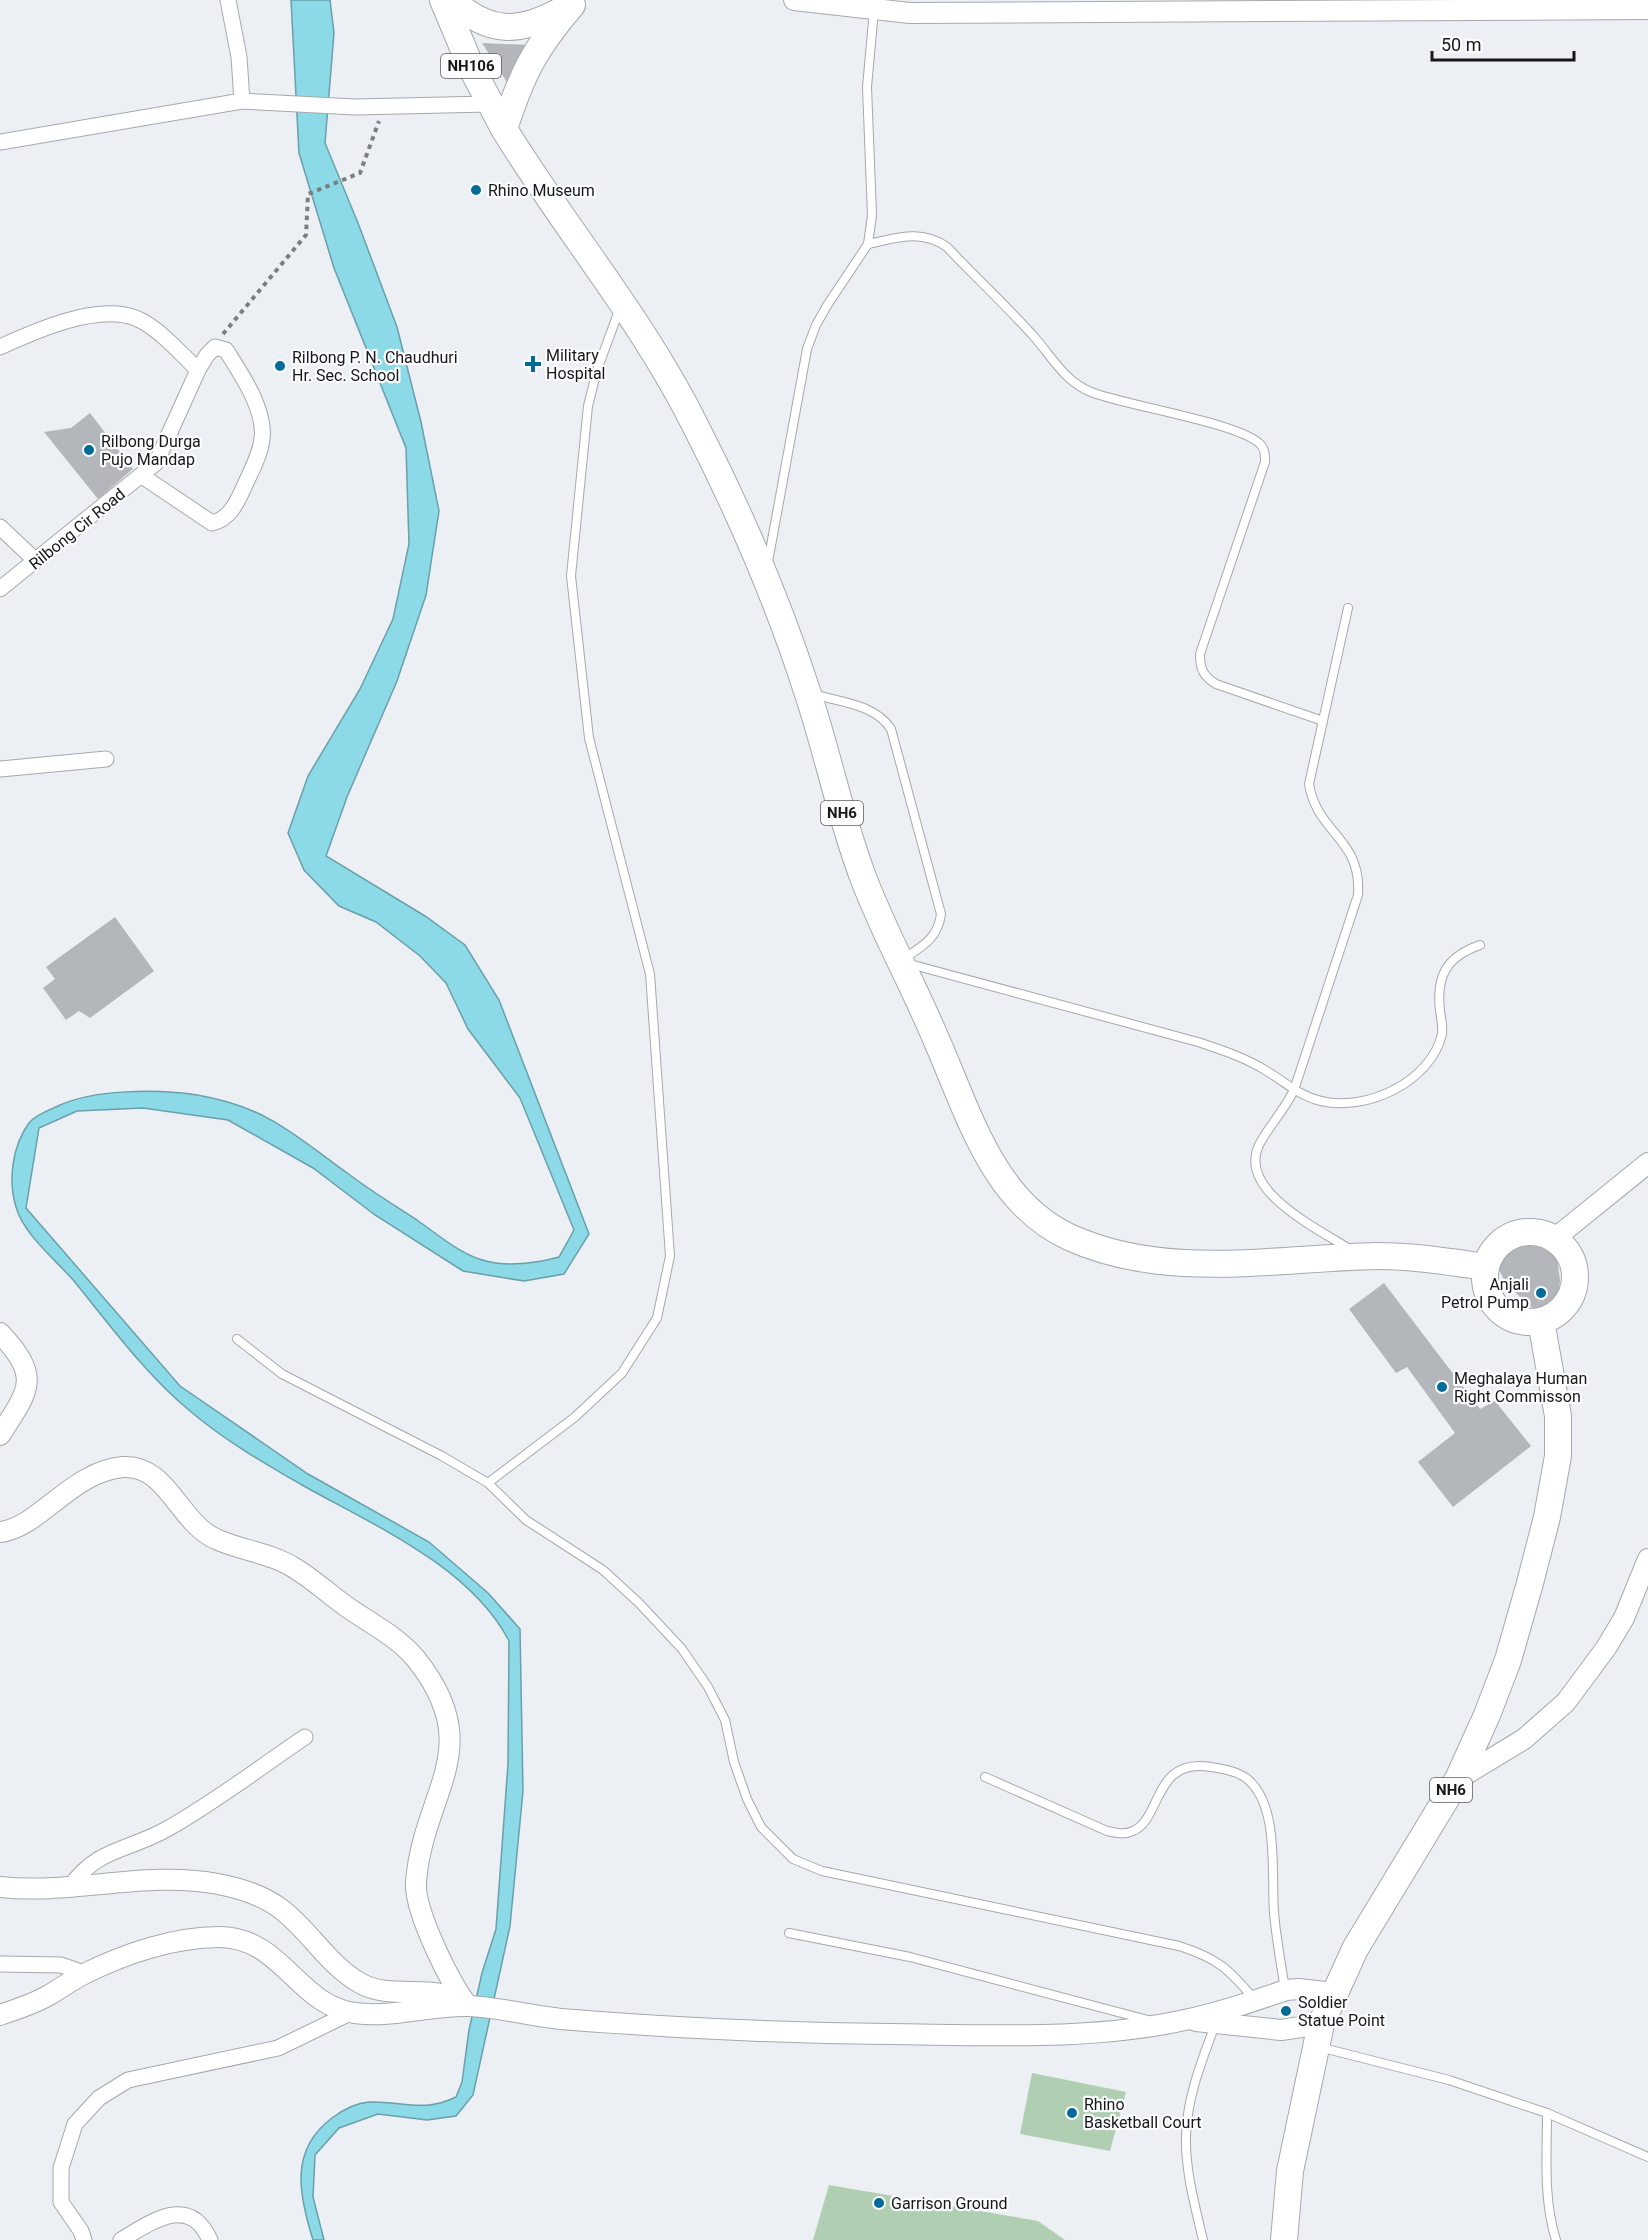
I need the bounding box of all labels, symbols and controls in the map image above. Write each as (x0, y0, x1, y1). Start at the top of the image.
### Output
scale bar (1432, 24, 1574, 62)
text: 50 m (1441, 34, 1481, 55)
road number: NH106 (441, 54, 501, 78)
place label: Rhino Museum (488, 181, 595, 200)
marker: Rhino Museum (469, 183, 483, 197)
place label: Military Hospital (546, 346, 606, 383)
place label: Rilbong P. N. Chaudhuri Hr. Sec. School (292, 348, 458, 385)
marker: Military Hospital (524, 355, 542, 373)
marker: Rilbong P. N. Chaudhuri Hr. Sec. School (273, 359, 287, 373)
place label: Rilbong Durga Pujo Mandap (101, 432, 201, 469)
marker: Rilbong Durga Pujo Mandap (82, 443, 96, 457)
street label: Rilbong Cir Road (25, 485, 129, 573)
road number: NH6 (821, 801, 863, 825)
place label: Anjali Petrol Pump (1441, 1275, 1529, 1312)
marker: Anjali Petrol Pump (1534, 1286, 1548, 1300)
place label: Meghalaya Human Right Commisson (1454, 1369, 1587, 1406)
marker: Meghalaya Human Right Commisson (1435, 1380, 1449, 1394)
road number: NH6 (1430, 1778, 1472, 1802)
place label: Soldier Statue Point (1298, 1993, 1385, 2030)
marker: Soldier Statue Point (1279, 2004, 1293, 2018)
place label: Rhino Basketball Court (1084, 2095, 1201, 2132)
marker: Rhino Basketball Court (1065, 2106, 1079, 2120)
place label: Garrison Ground (891, 2194, 1008, 2213)
marker: Garrison Ground (872, 2196, 886, 2210)

